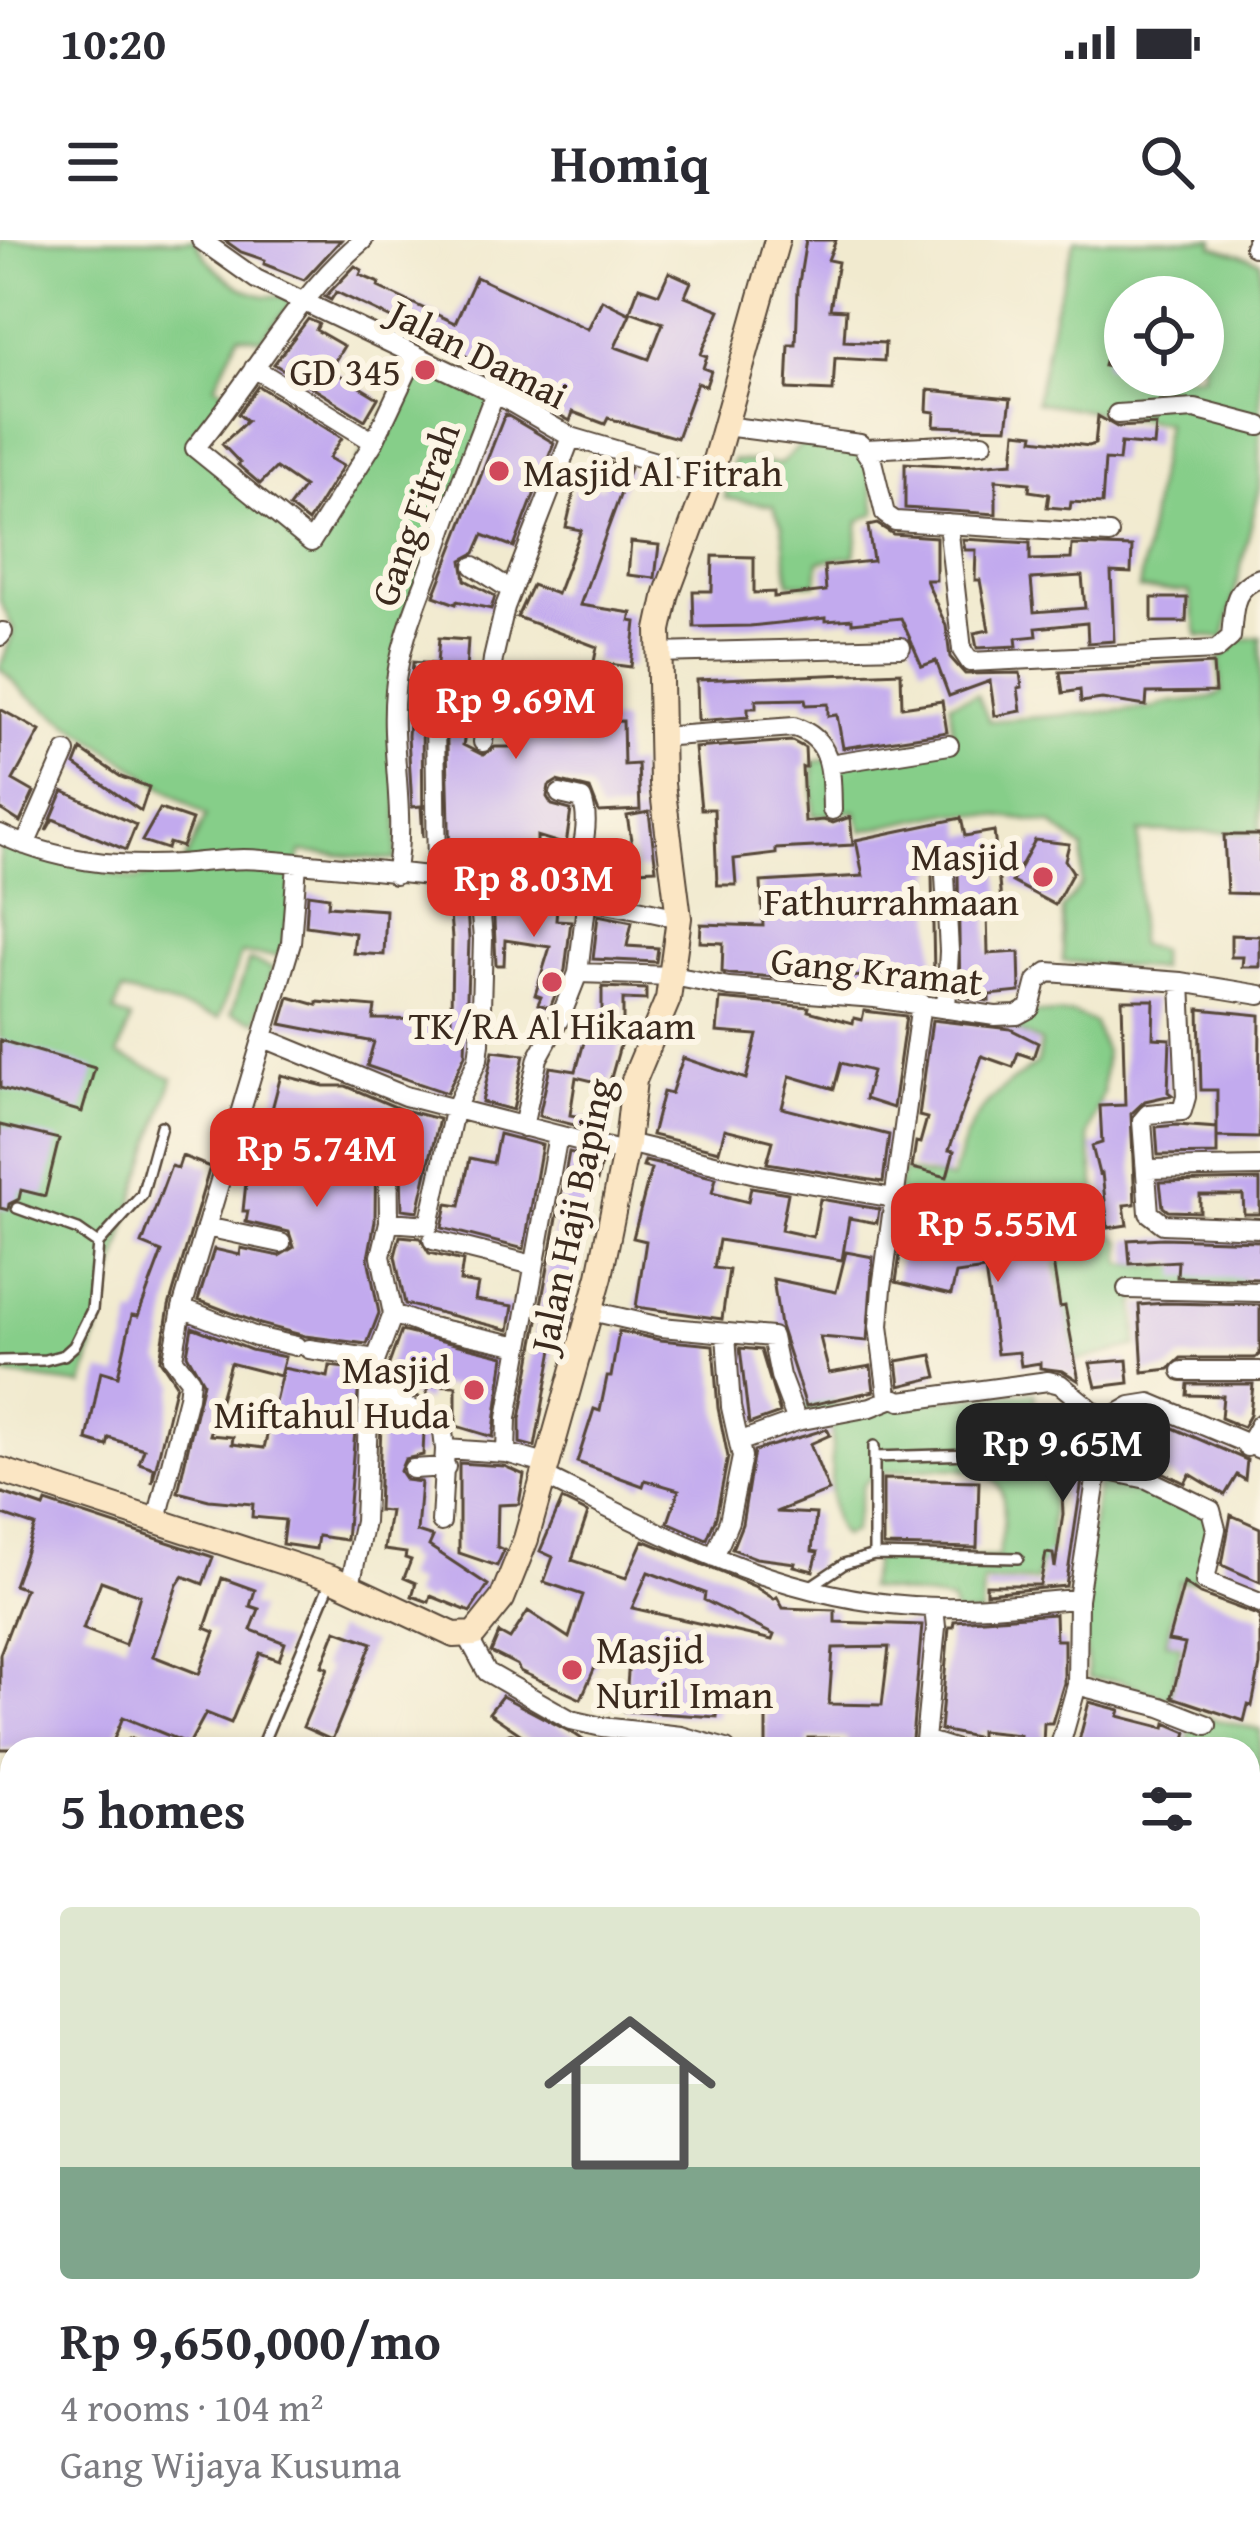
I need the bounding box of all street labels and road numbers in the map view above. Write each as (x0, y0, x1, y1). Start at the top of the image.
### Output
street label: Jalan Damai (375, 281, 578, 422)
street label: Gang Fitrah (355, 414, 473, 614)
street label: Gang Kramat (768, 931, 986, 1009)
street label: Jalan Haji Baping (513, 1072, 628, 1362)

